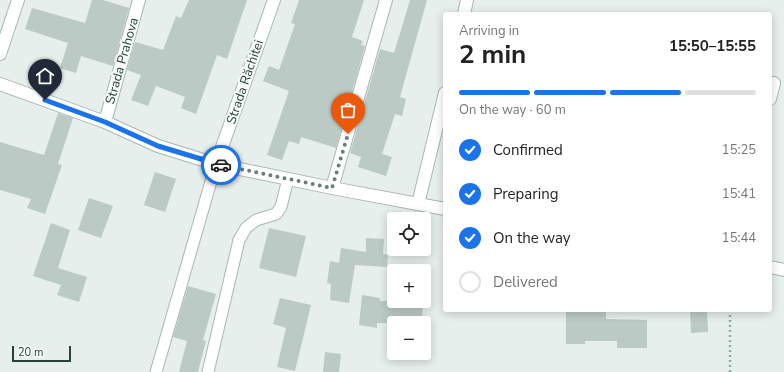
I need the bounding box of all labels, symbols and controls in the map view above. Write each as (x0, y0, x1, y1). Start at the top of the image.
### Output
street label: Strada Prahova (101, 16, 143, 106)
text: Arriving in (459, 22, 519, 40)
text: 15:50–15:55 (669, 36, 756, 56)
street label: Strada Răchitei (222, 37, 268, 127)
text: 2 min (459, 37, 526, 72)
pin (28, 59, 62, 100)
icon: home (34, 65, 56, 87)
pin (331, 93, 365, 134)
icon: bag (337, 99, 359, 121)
text: On the way · 60 m (459, 101, 566, 119)
icon: check (459, 139, 481, 161)
text: Confirmed (493, 140, 563, 160)
text: 15:25 (722, 141, 756, 159)
courier (201, 145, 241, 185)
icon: car (210, 154, 232, 176)
icon: check (459, 183, 481, 205)
text: Preparing (493, 184, 558, 204)
text: 15:41 (722, 185, 756, 203)
map controls (387, 212, 431, 360)
button: locate (387, 212, 431, 256)
icon: check (459, 227, 481, 249)
text: On the way (493, 228, 571, 248)
text: 15:44 (722, 229, 756, 247)
button: + (387, 264, 431, 308)
text: Delivered (493, 272, 558, 292)
button: − (387, 316, 431, 360)
scale bar (12, 344, 71, 363)
text: 20 m (18, 345, 43, 360)

